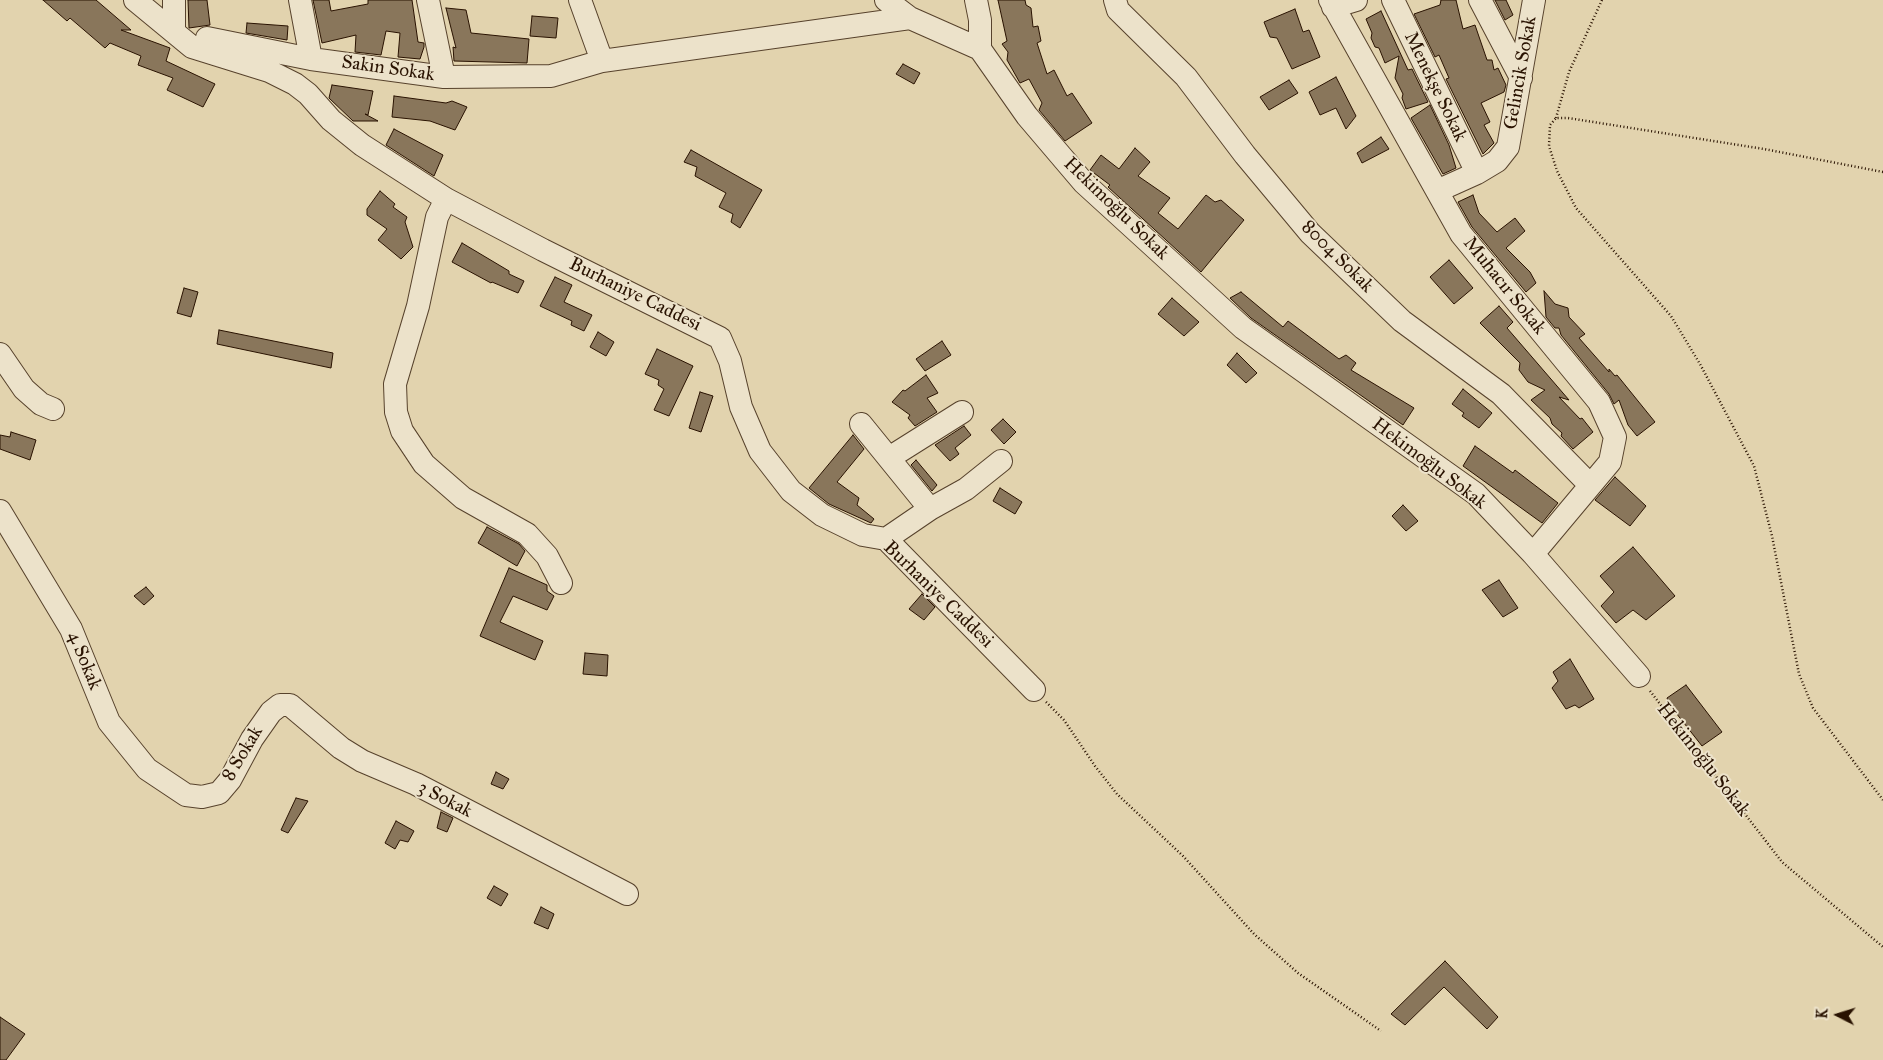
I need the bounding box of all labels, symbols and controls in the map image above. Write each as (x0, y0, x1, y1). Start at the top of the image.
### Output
street label: Gelincik Sokak (1500, 14, 1542, 132)
street label: Menekşe Sokak (1399, 28, 1471, 146)
street label: Sakin Sokak (340, 51, 436, 87)
street label: Hekimoğlu Sokak (1058, 153, 1174, 265)
street label: 8004 Sokak (1296, 216, 1378, 298)
street label: Muhacır Sokak (1458, 233, 1550, 339)
street label: Burhaniye Caddesi (565, 253, 705, 337)
street label: Hekimoğlu Sokak (1367, 413, 1491, 515)
street label: Burhaniye Caddesi (878, 537, 998, 653)
street label: 4 Sokak (62, 629, 106, 693)
street label: Hekimoğlu Sokak (1652, 699, 1754, 821)
street label: 8 Sokak (218, 722, 268, 786)
street label: 3 Sokak (414, 777, 476, 823)
north arrow (1813, 990, 1863, 1040)
text: K (1814, 1008, 1831, 1019)

